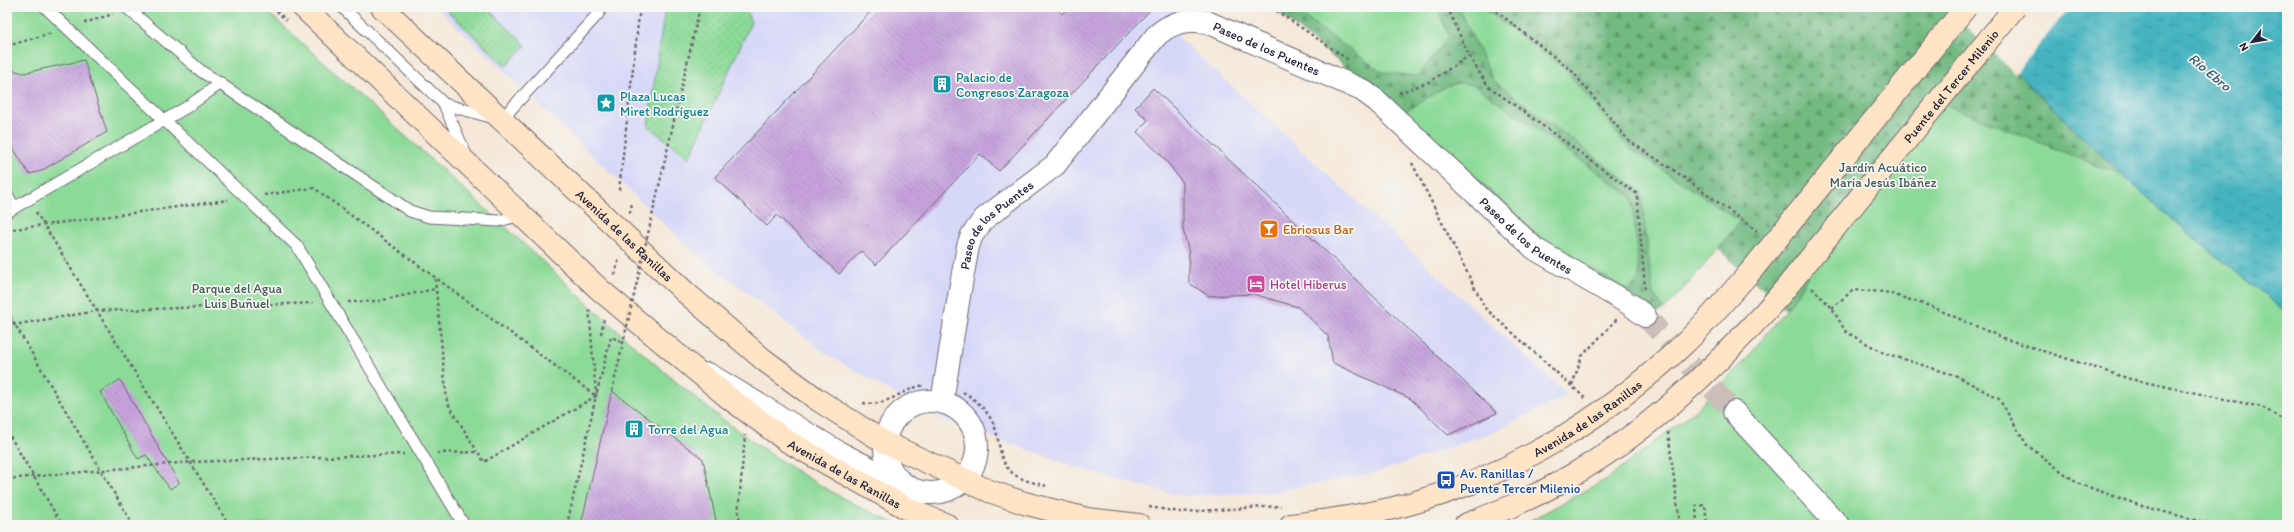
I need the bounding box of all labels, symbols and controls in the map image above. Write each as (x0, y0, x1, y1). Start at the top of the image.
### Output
street label: Paseo de los Puentes (1211, 19, 1322, 79)
north arrow (2232, 22, 2272, 62)
street label: Puente del Tercer Milenio (1900, 26, 2002, 146)
text: N (2236, 40, 2251, 53)
water label: Río Ebro (2185, 50, 2235, 95)
place label: Palacio de Congresos Zaragoza (956, 70, 1069, 100)
building icon: Palacio de Congresos Zaragoza (931, 73, 953, 95)
place label: Plaza Lucas Miret Rodríguez (620, 89, 709, 119)
place icon: Plaza Lucas Miret Rodríguez (595, 92, 617, 114)
park label: Jardín Acuático María Jesús Ibáñez (1830, 160, 1936, 190)
street label: Paseo de los Puentes (957, 177, 1036, 271)
street label: Avenida de las Ranillas (573, 186, 676, 285)
street label: Paseo de los Puentes (1476, 194, 1575, 277)
bar icon: Ebriosus Bar (1258, 218, 1280, 240)
place label: Ebriosus Bar (1283, 222, 1354, 237)
hotel icon: Hotel Hiberus (1245, 273, 1267, 295)
place label: Hotel Hiberus (1270, 277, 1347, 292)
park label: Parque del Agua Luis Buñuel (192, 281, 283, 311)
street label: Avenida de las Ranillas (1531, 377, 1645, 460)
building icon: Torre del Agua (623, 418, 645, 440)
place label: Torre del Agua (648, 422, 729, 437)
street label: Avenida de las Ranillas (785, 436, 904, 512)
place label: Av. Ranillas / Puente Tercer Milenio (1460, 466, 1581, 496)
bus stop icon: Av. Ranillas / Puente Tercer Milenio (1435, 469, 1457, 491)

